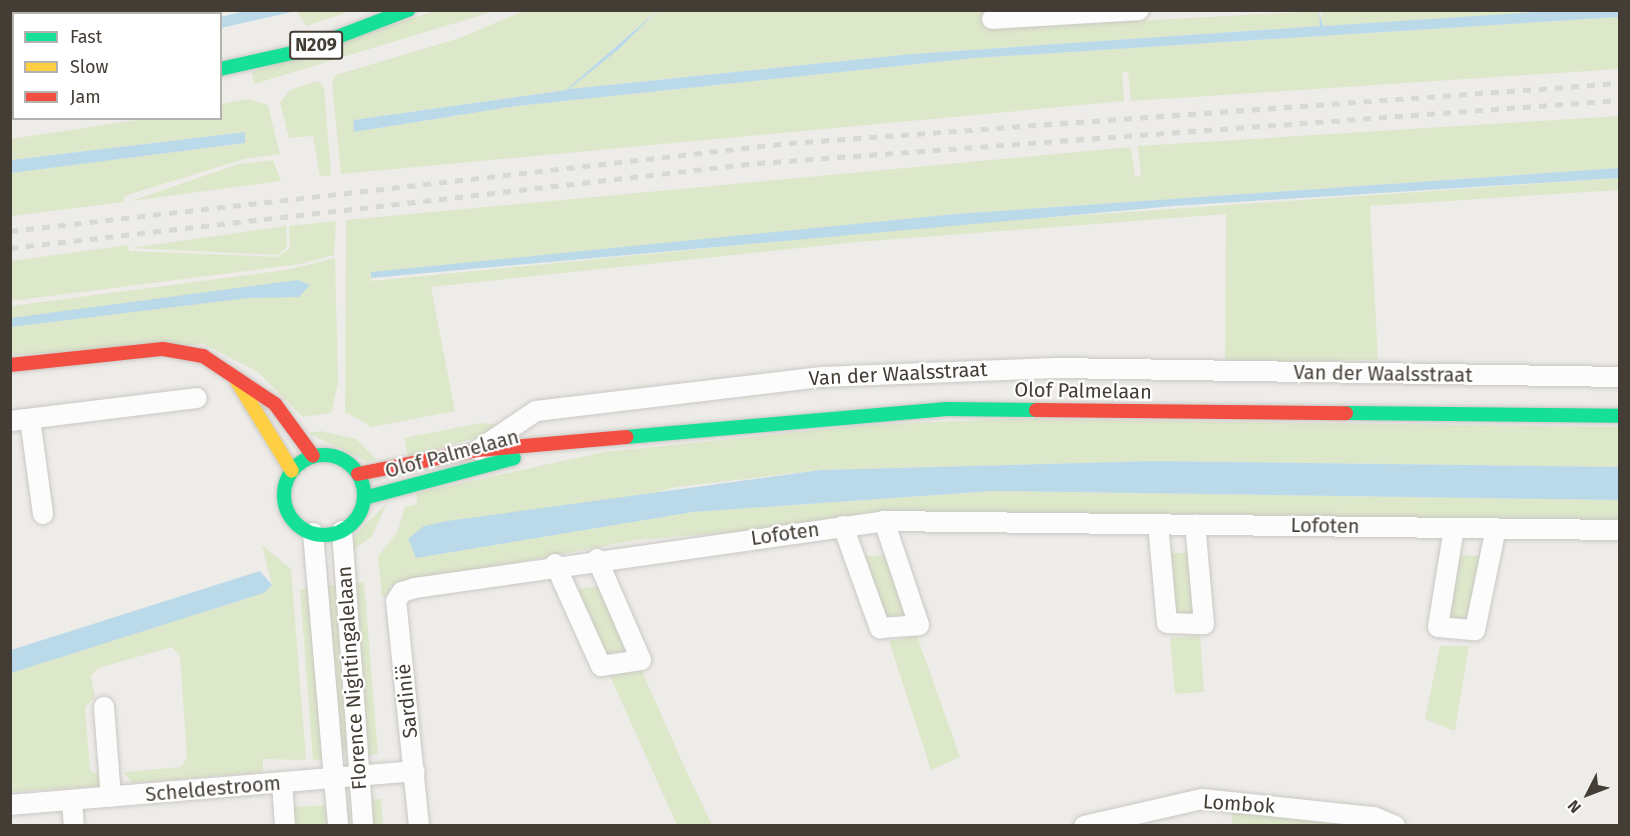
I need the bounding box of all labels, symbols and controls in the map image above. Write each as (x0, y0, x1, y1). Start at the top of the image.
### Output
legend (12, 12, 222, 120)
text: Fast (70, 26, 102, 48)
road number: N209 (289, 30, 343, 60)
text: Slow (70, 56, 108, 78)
text: Jam (70, 86, 101, 108)
street label: Van der Waalsstraat (808, 357, 988, 391)
street label: Van der Waalsstraat (1293, 360, 1473, 388)
street label: Olof Palmelaan (1014, 378, 1152, 404)
street label: Olof Palmelaan (382, 425, 522, 483)
street label: Lofoten (1290, 513, 1360, 539)
street label: Lofoten (749, 517, 821, 551)
street label: Florence Nightingalelaan (332, 565, 372, 791)
street label: Sardinië (391, 663, 423, 739)
north arrow (1558, 764, 1618, 824)
street label: Scheldestroom (144, 771, 282, 807)
street label: Lombok (1202, 790, 1276, 818)
text: N (1564, 796, 1585, 817)

